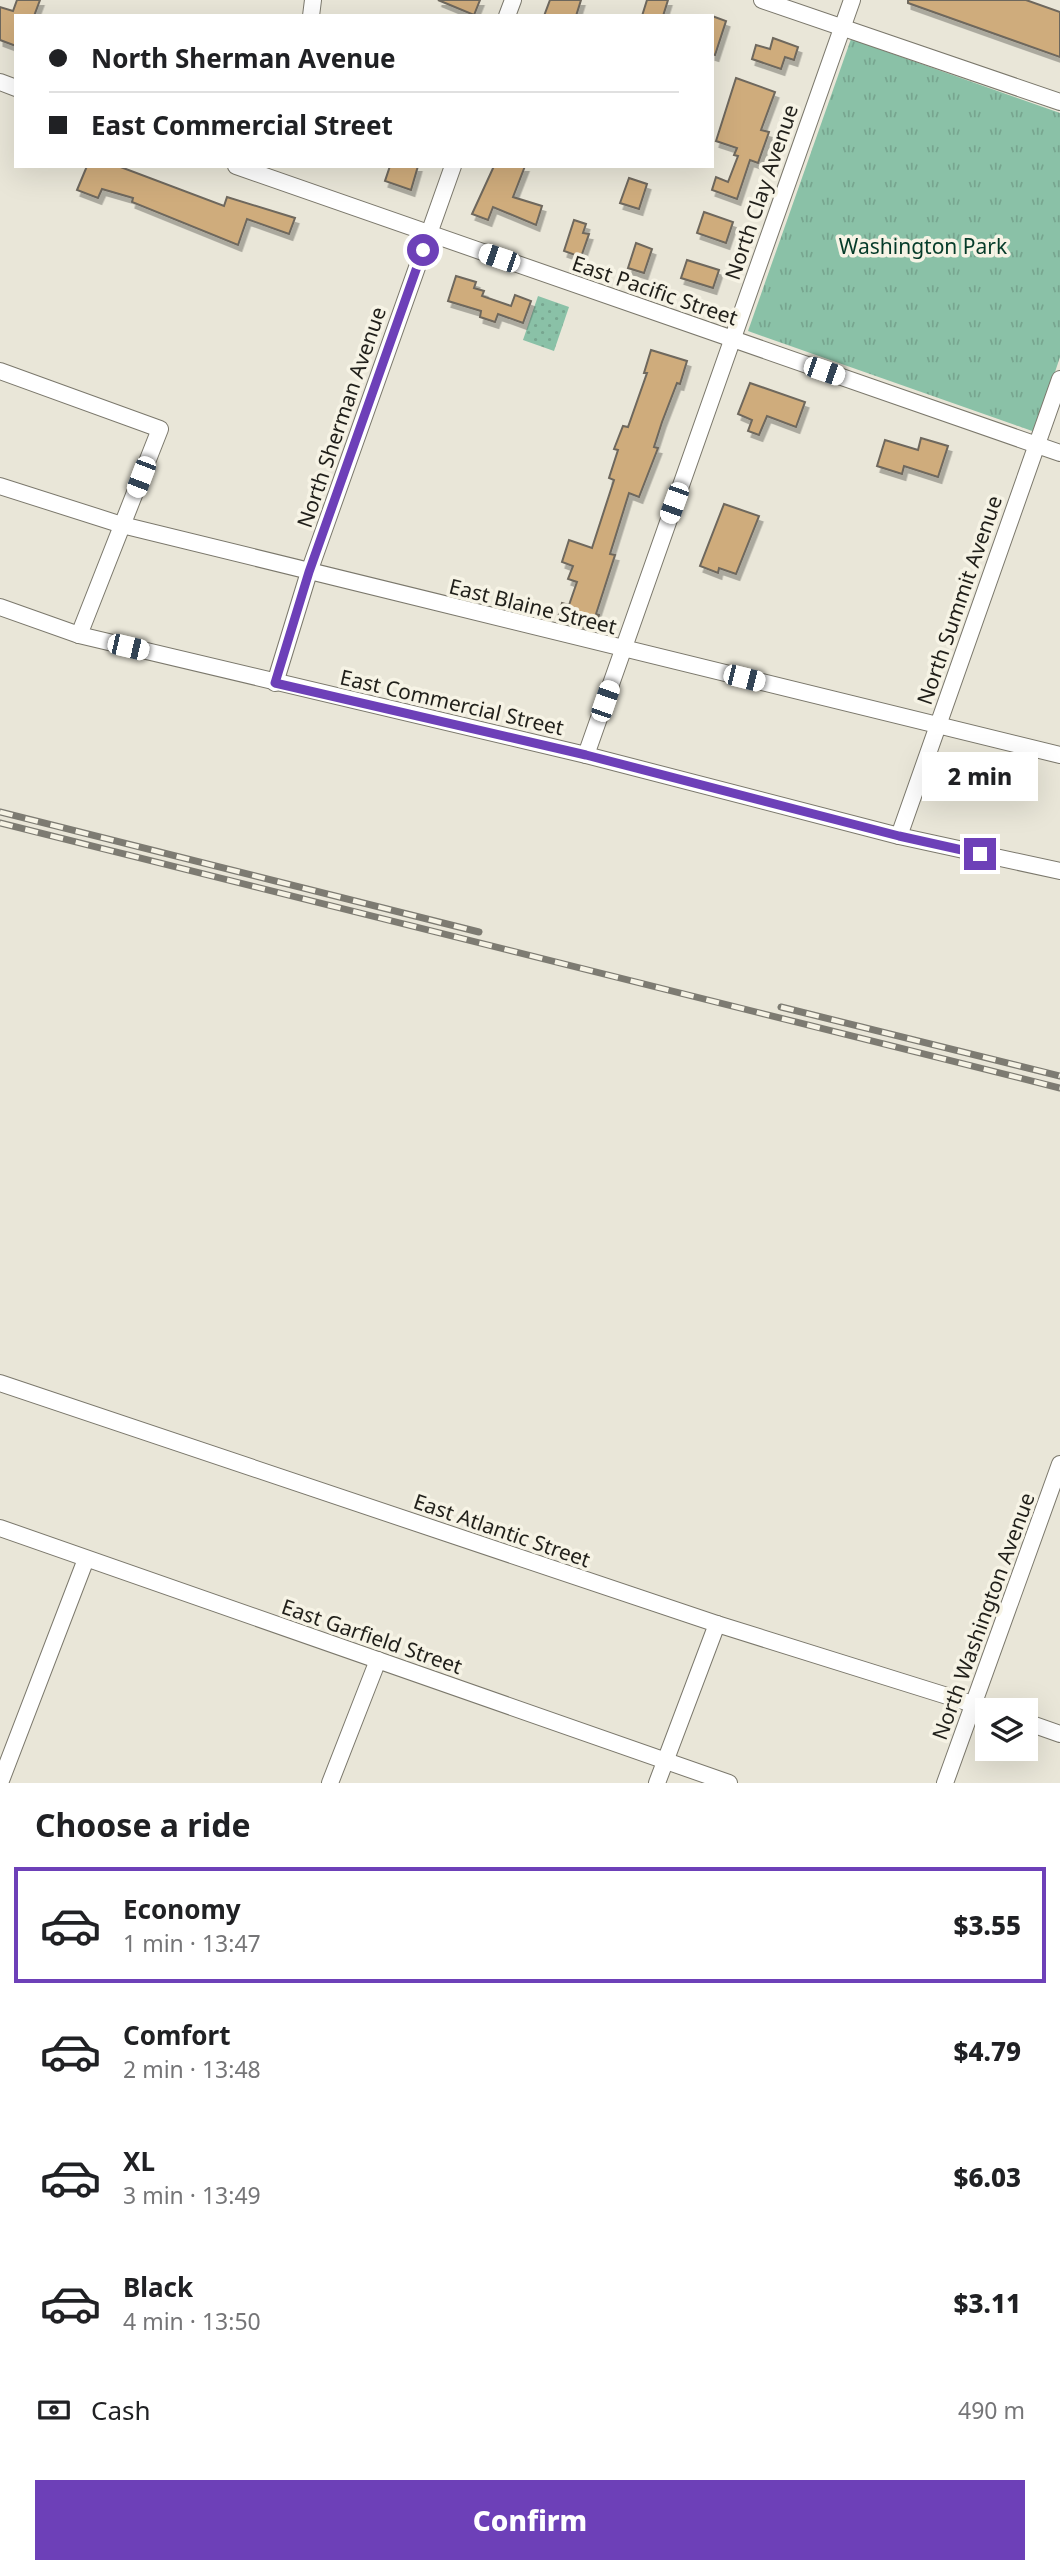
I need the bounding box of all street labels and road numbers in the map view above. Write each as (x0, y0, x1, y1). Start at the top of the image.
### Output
street label: North Clay Avenue (718, 101, 804, 283)
street label: East Pacific Street (568, 249, 742, 332)
street label: North Sherman Avenue (290, 303, 392, 531)
street label: North Summit Avenue (910, 492, 1008, 708)
street label: East Blaine Street (446, 572, 620, 640)
street label: East Commercial Street (337, 663, 567, 741)
street label: East Atlantic Street (410, 1487, 594, 1573)
street label: North Washington Avenue (925, 1489, 1041, 1743)
street label: East Garfield Street (278, 1592, 466, 1680)

